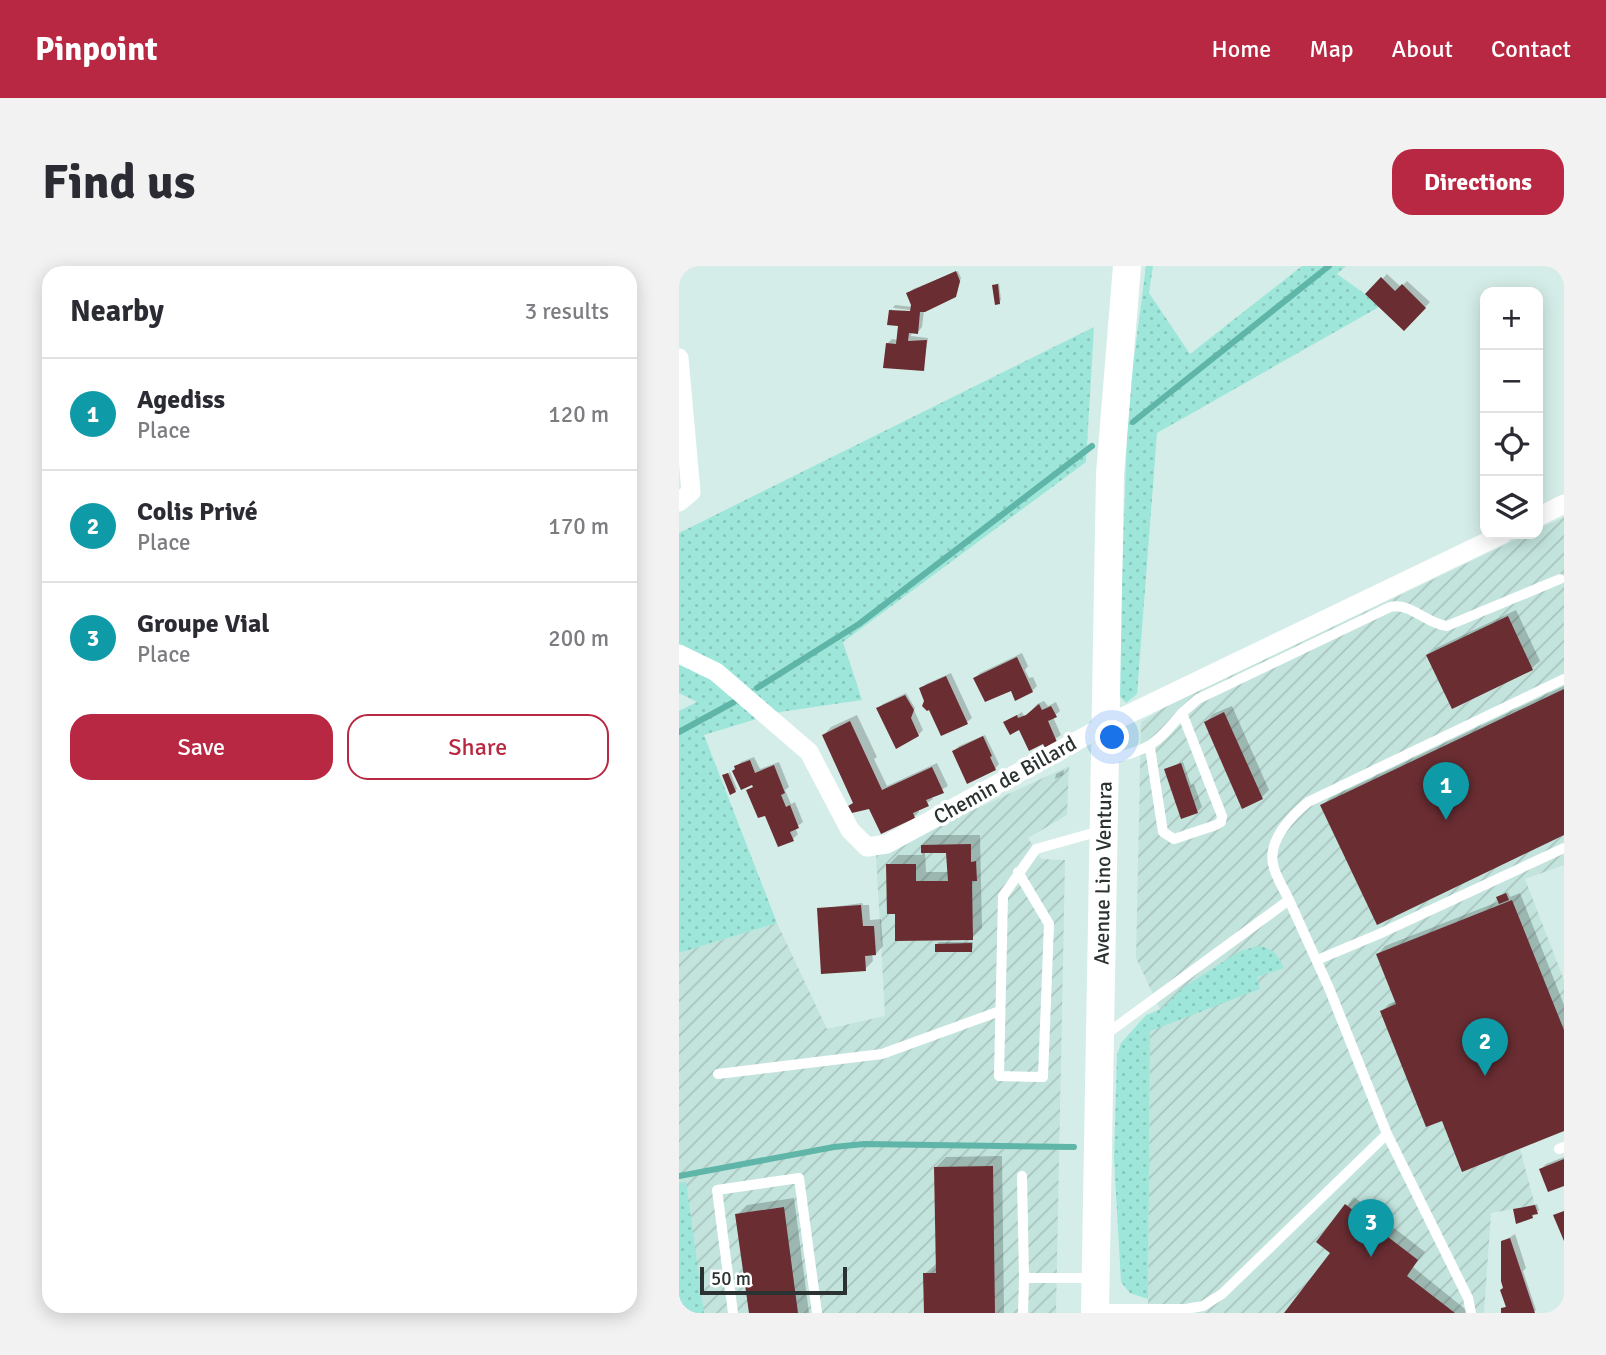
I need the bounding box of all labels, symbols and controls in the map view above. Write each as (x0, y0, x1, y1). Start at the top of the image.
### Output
text: Pinpoint (35, 29, 158, 70)
text: Home (1211, 34, 1271, 64)
text: Map (1309, 34, 1354, 64)
text: About (1392, 34, 1453, 64)
text: Contact (1491, 34, 1571, 64)
button: Directions (1392, 149, 1564, 215)
text: Find us (42, 152, 195, 212)
map controls (1480, 287, 1543, 539)
button: + (1480, 287, 1543, 350)
text: Nearby (70, 293, 164, 330)
text: 3 results (525, 297, 609, 326)
button: − (1480, 350, 1543, 413)
text: Agediss (137, 384, 225, 416)
text: 1 (87, 400, 99, 429)
text: 120 m (548, 400, 609, 429)
button: locate (1480, 413, 1543, 476)
text: Place (137, 416, 191, 445)
button: layers (1480, 476, 1543, 539)
text: Colis Privé (137, 496, 258, 528)
text: 2 (87, 512, 99, 541)
text: 170 m (548, 512, 609, 541)
text: Place (137, 528, 191, 557)
text: Groupe Vial (137, 608, 269, 640)
text: 3 (87, 624, 99, 653)
text: 200 m (548, 624, 609, 653)
text: Place (137, 640, 191, 669)
button: Save (70, 714, 333, 780)
button: Share (347, 714, 609, 780)
your location (1095, 720, 1129, 754)
street label: Chemin de Billard (929, 730, 1081, 830)
pin: 1 (1423, 762, 1469, 820)
street label: Avenue Lino Ventura (1088, 781, 1118, 965)
pin: 2 (1462, 1018, 1508, 1076)
pin: 3 (1348, 1199, 1394, 1257)
scale bar (700, 1264, 847, 1296)
text: 50 m (711, 1267, 751, 1291)

